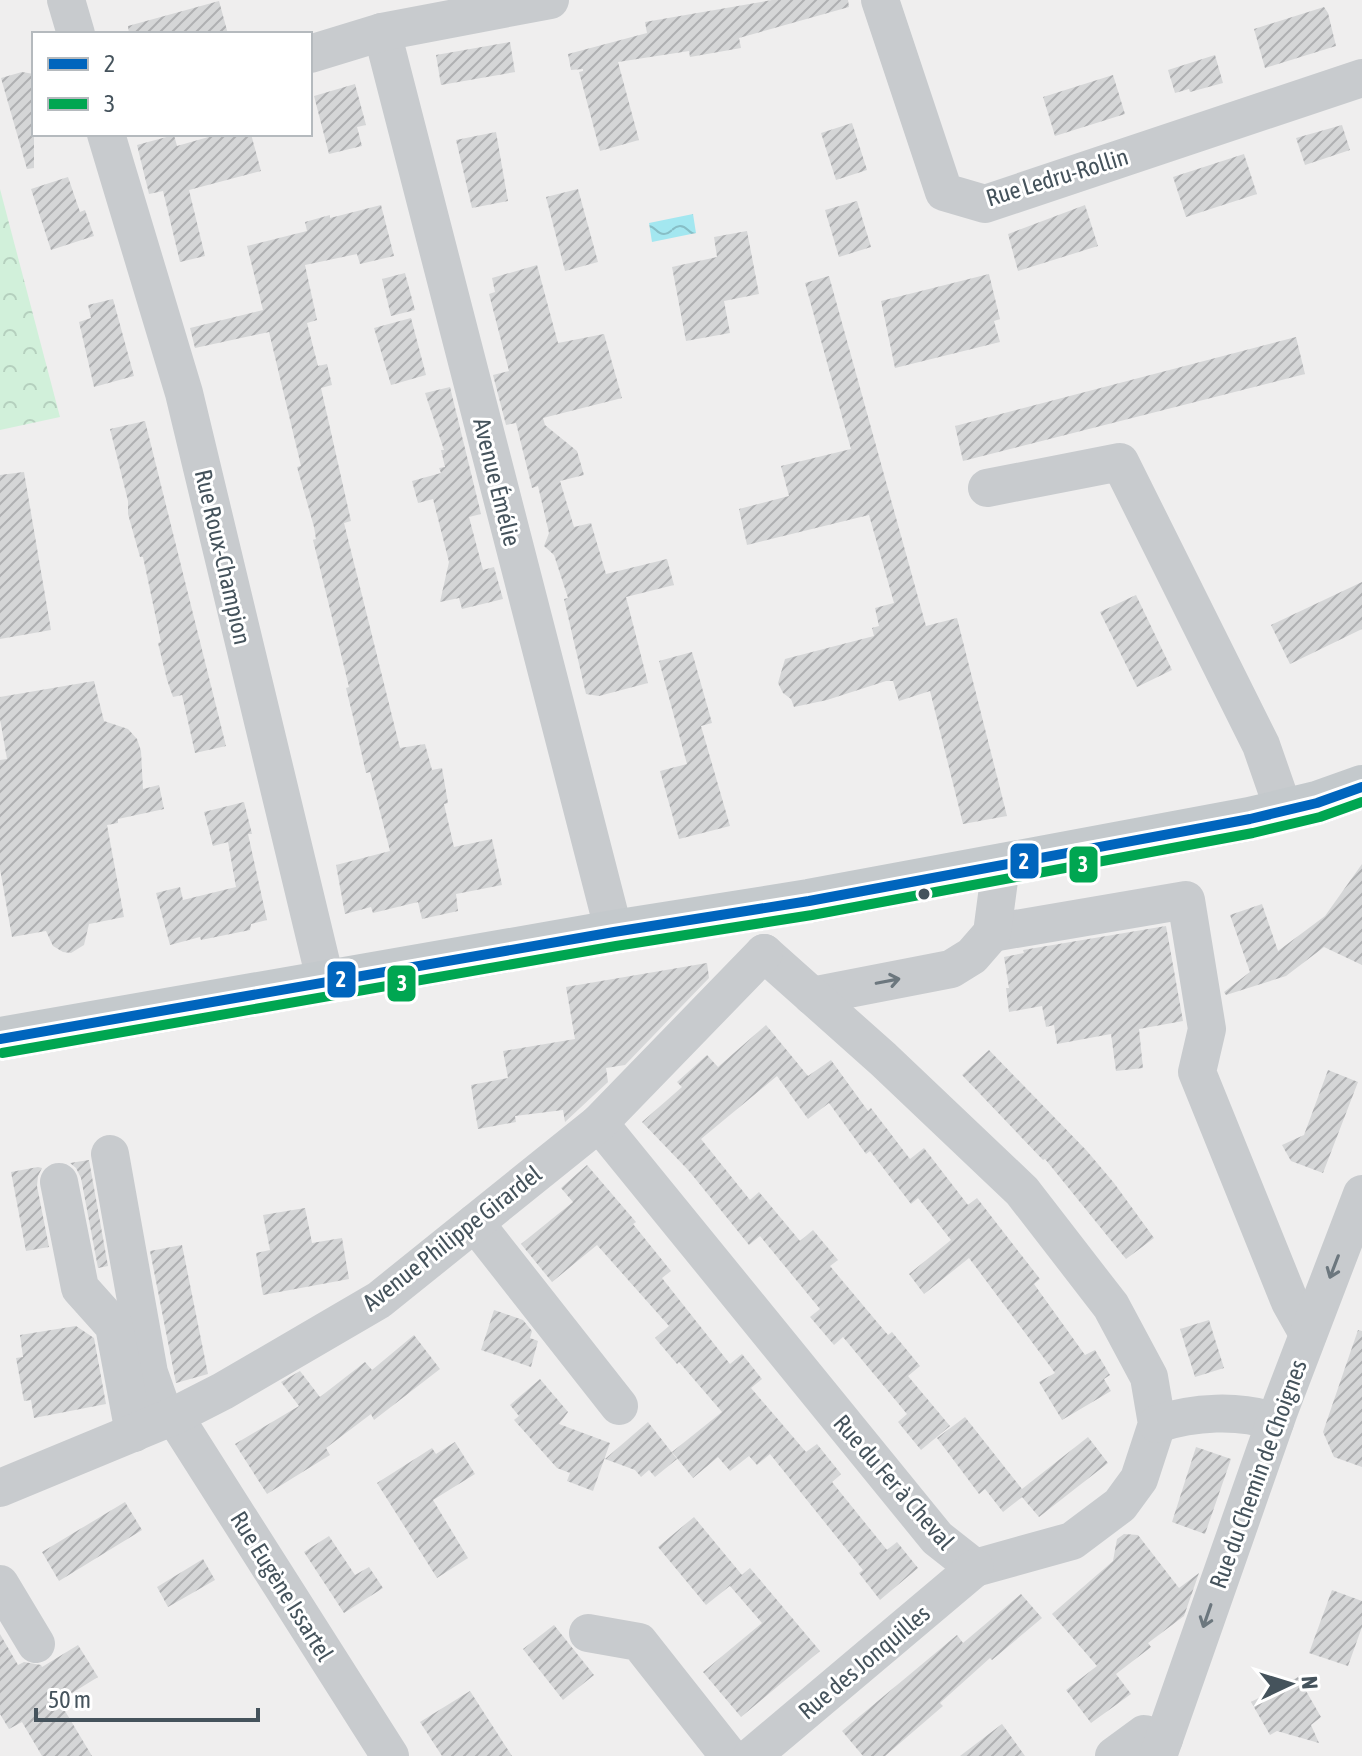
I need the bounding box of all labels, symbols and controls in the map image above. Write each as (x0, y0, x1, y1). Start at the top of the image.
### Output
legend (32, 32, 312, 136)
text: 2 (104, 50, 115, 77)
text: 3 (104, 90, 115, 117)
street label: Rue Ledru-Rollin (983, 143, 1131, 211)
street label: Avenue Émélie (468, 415, 526, 549)
street label: Rue Roux-Champion (190, 467, 256, 647)
line badge: 2 (1009, 842, 1040, 880)
line badge: 3 (1068, 845, 1099, 884)
text: 2 (1019, 848, 1029, 874)
text: 3 (1078, 851, 1088, 877)
unlabelled marker (916, 886, 932, 902)
line badge: 2 (326, 960, 357, 999)
line badge: 3 (386, 964, 417, 1003)
text: 2 (336, 966, 346, 992)
text: 3 (397, 970, 407, 996)
one-way arrow (875, 973, 901, 988)
street label: Avenue Philippe Girardel (357, 1160, 547, 1316)
one-way arrow (1326, 1254, 1340, 1279)
street label: Rue du Chemin de Choignes (1204, 1356, 1312, 1592)
street label: Rue du Fer à Cheval (828, 1409, 960, 1555)
street label: Rue Eugène Issartel (225, 1506, 339, 1666)
street label: Rue des Jonquilles (793, 1599, 935, 1725)
one-way arrow (1199, 1604, 1213, 1628)
north arrow (1250, 1644, 1330, 1724)
scale bar (36, 1672, 258, 1722)
text: N (1297, 1675, 1323, 1690)
text: 50 m (48, 1686, 91, 1713)

